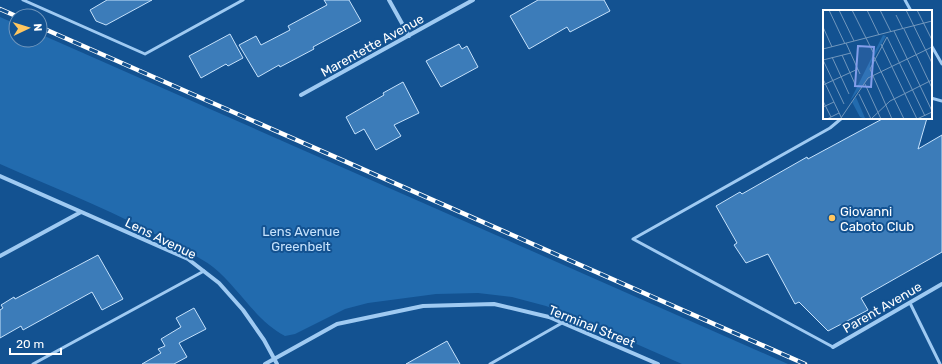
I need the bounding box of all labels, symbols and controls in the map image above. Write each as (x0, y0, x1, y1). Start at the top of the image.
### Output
north arrow (8, 8, 48, 48)
inset map (823, 10, 932, 119)
street label: Marentette Avenue (318, 11, 426, 80)
text: N (31, 23, 44, 32)
place label: Giovanni Caboto Club (840, 204, 914, 234)
marker: Giovanni Caboto Club (827, 213, 837, 223)
street label: Lens Avenue (123, 215, 199, 262)
park label: Lens Avenue Greenbelt (262, 224, 340, 254)
street label: Parent Avenue (840, 279, 924, 336)
street label: Terminal Street (546, 302, 637, 351)
scale bar (10, 330, 61, 356)
text: 20 m (16, 337, 44, 351)

